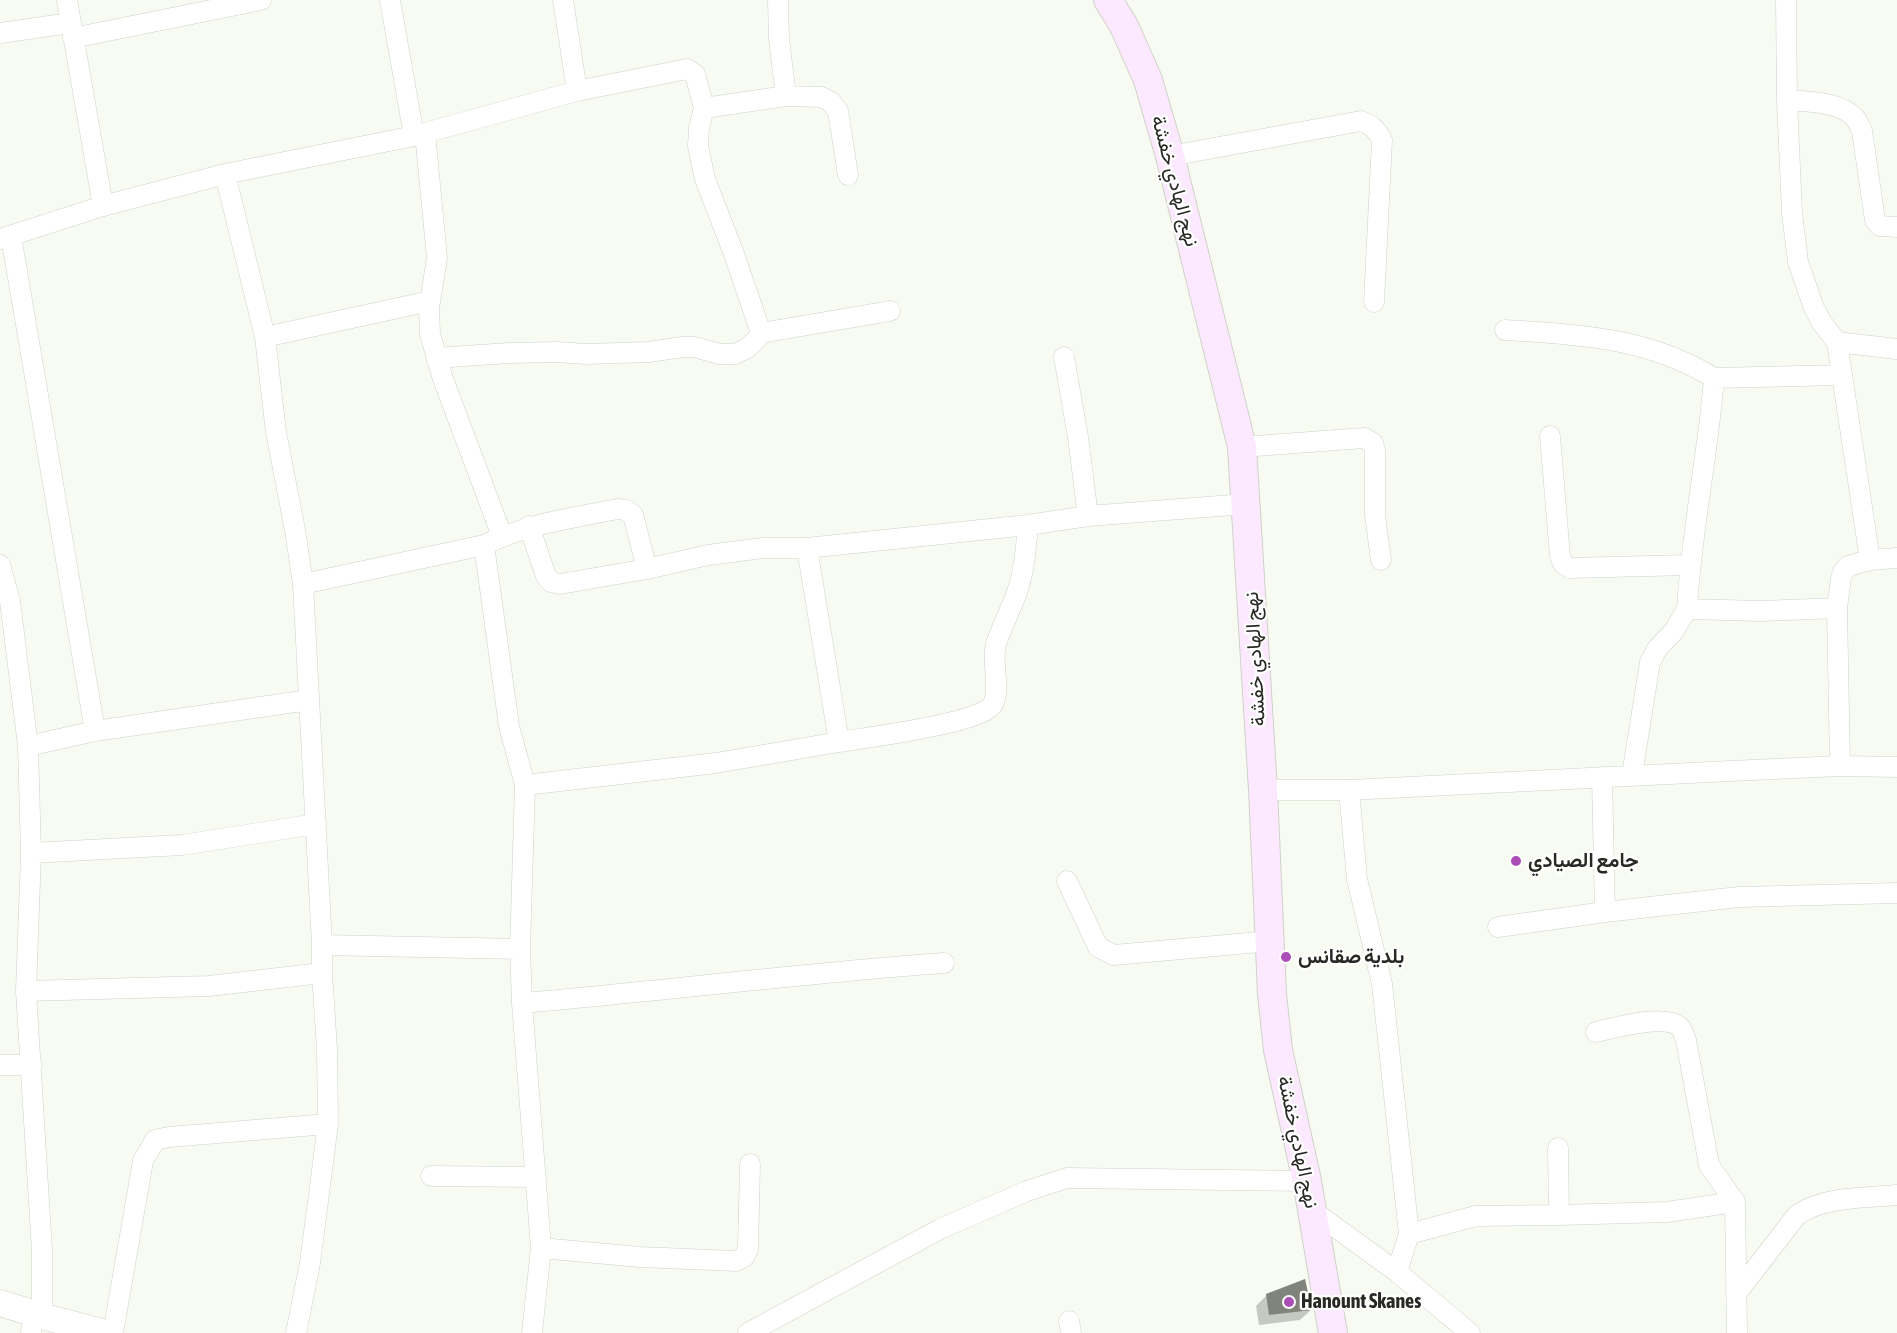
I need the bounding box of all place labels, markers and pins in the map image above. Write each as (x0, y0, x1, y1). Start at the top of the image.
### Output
place label: جامع الصيادي (1528, 849, 1638, 873)
marker: جامع الصيادي (1509, 854, 1523, 868)
place label: بلدية صقانس (1298, 945, 1404, 969)
marker: بلدية صقانس (1279, 950, 1293, 964)
place label: Hanount Skanes (1301, 1290, 1421, 1314)
marker: Hanount Skanes (1282, 1295, 1296, 1309)

